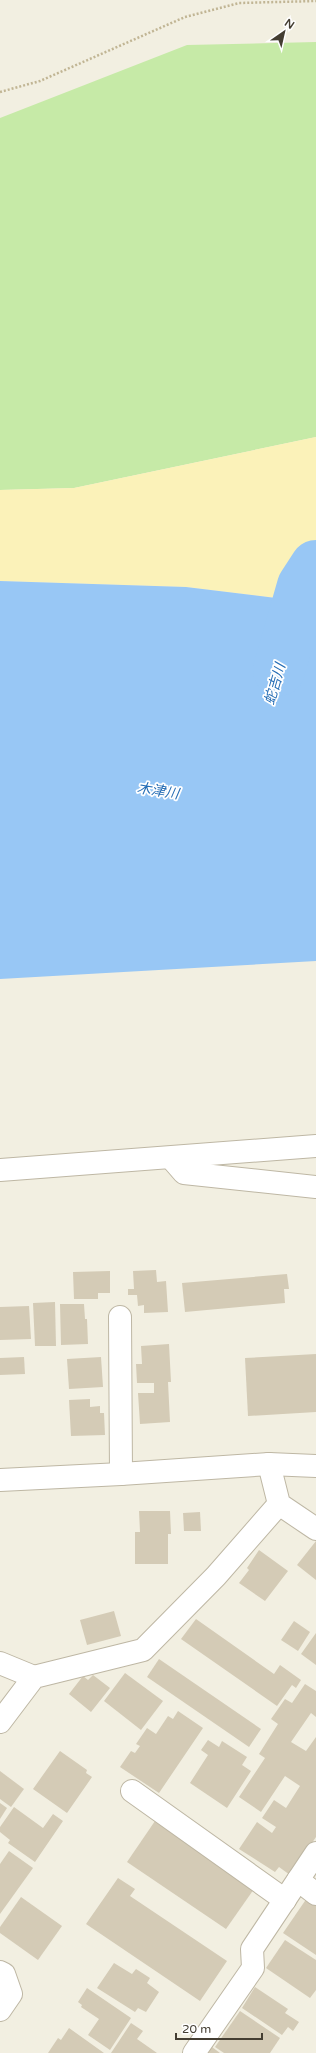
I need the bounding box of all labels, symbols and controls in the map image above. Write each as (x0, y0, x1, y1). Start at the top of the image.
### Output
north arrow (264, 12, 304, 52)
text: N (282, 16, 297, 32)
water label: 蛇吉川 (261, 660, 290, 707)
water label: 木津川 (136, 779, 182, 803)
scale bar (176, 2015, 262, 2041)
text: 20 m (182, 2022, 211, 2036)

